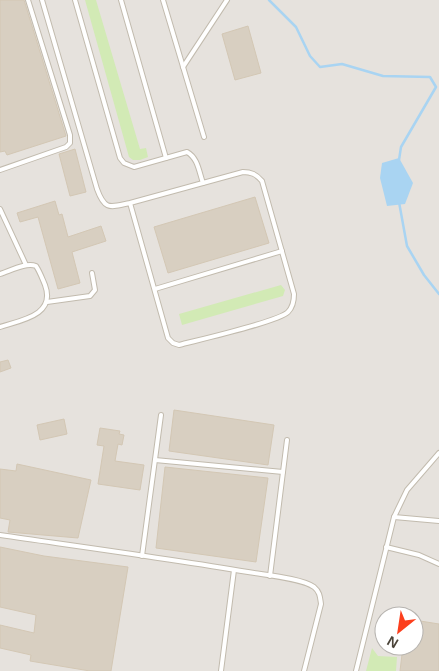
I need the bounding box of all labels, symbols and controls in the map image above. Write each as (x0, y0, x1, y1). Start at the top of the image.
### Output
north arrow (374, 606, 424, 656)
text: N (384, 633, 401, 652)

